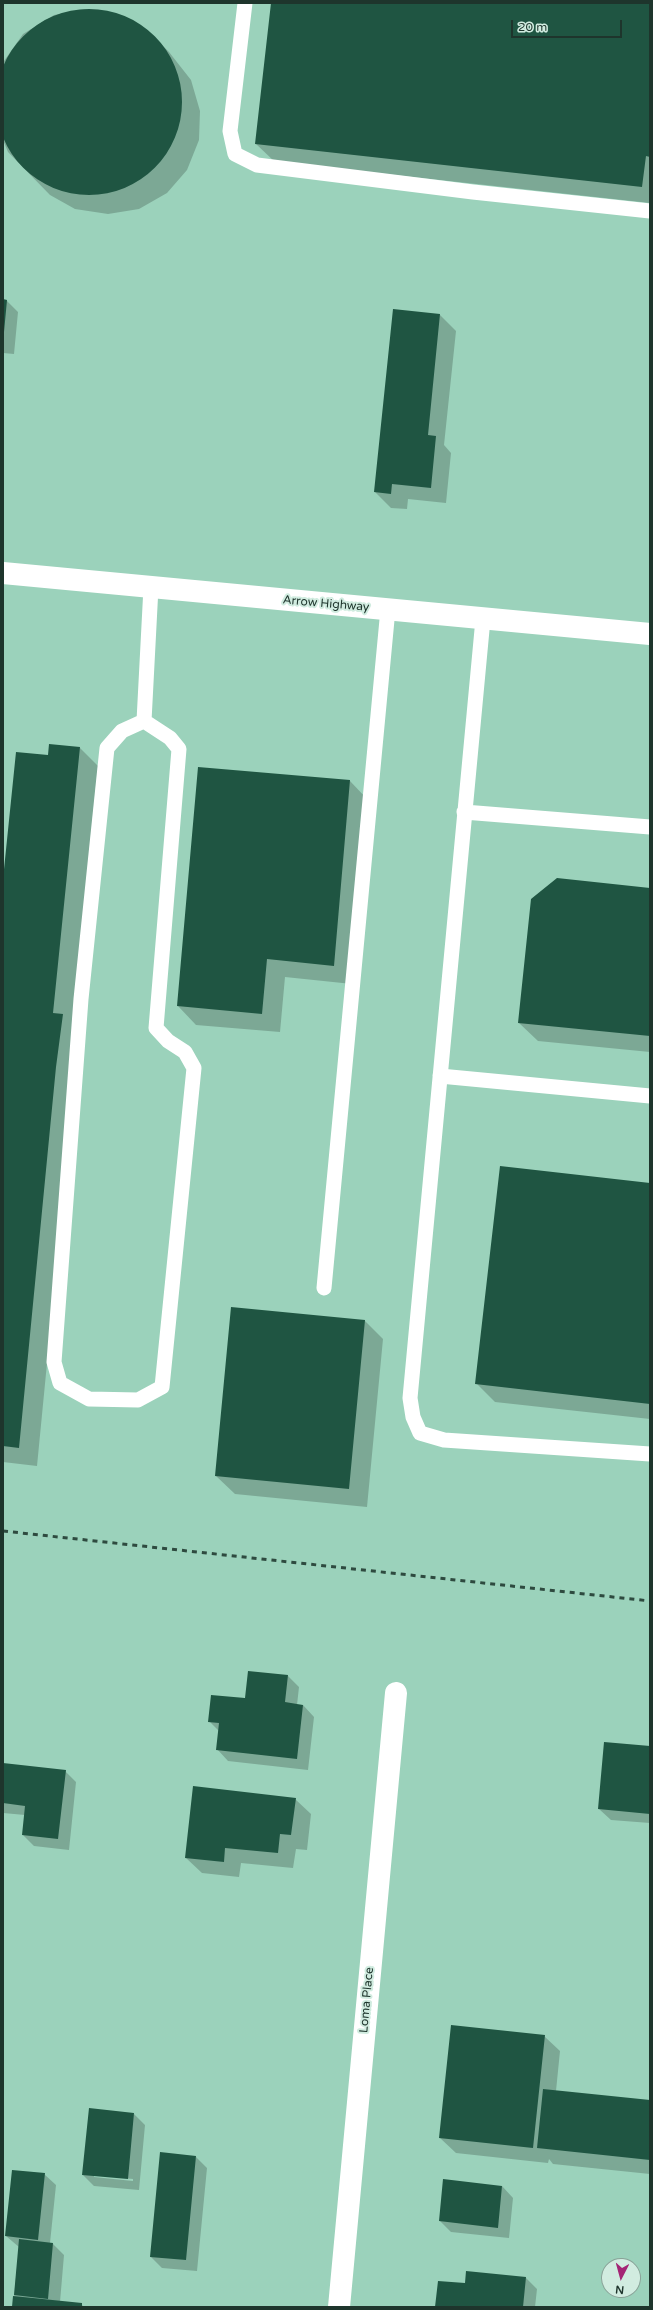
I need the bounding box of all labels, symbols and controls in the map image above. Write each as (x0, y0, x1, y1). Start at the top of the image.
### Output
scale bar (513, 12, 624, 38)
text: 20 m (518, 20, 547, 34)
street label: Arrow Highway (282, 593, 370, 615)
street label: Loma Place (357, 1967, 377, 2033)
north arrow (601, 2258, 641, 2298)
text: N (615, 2283, 625, 2296)

